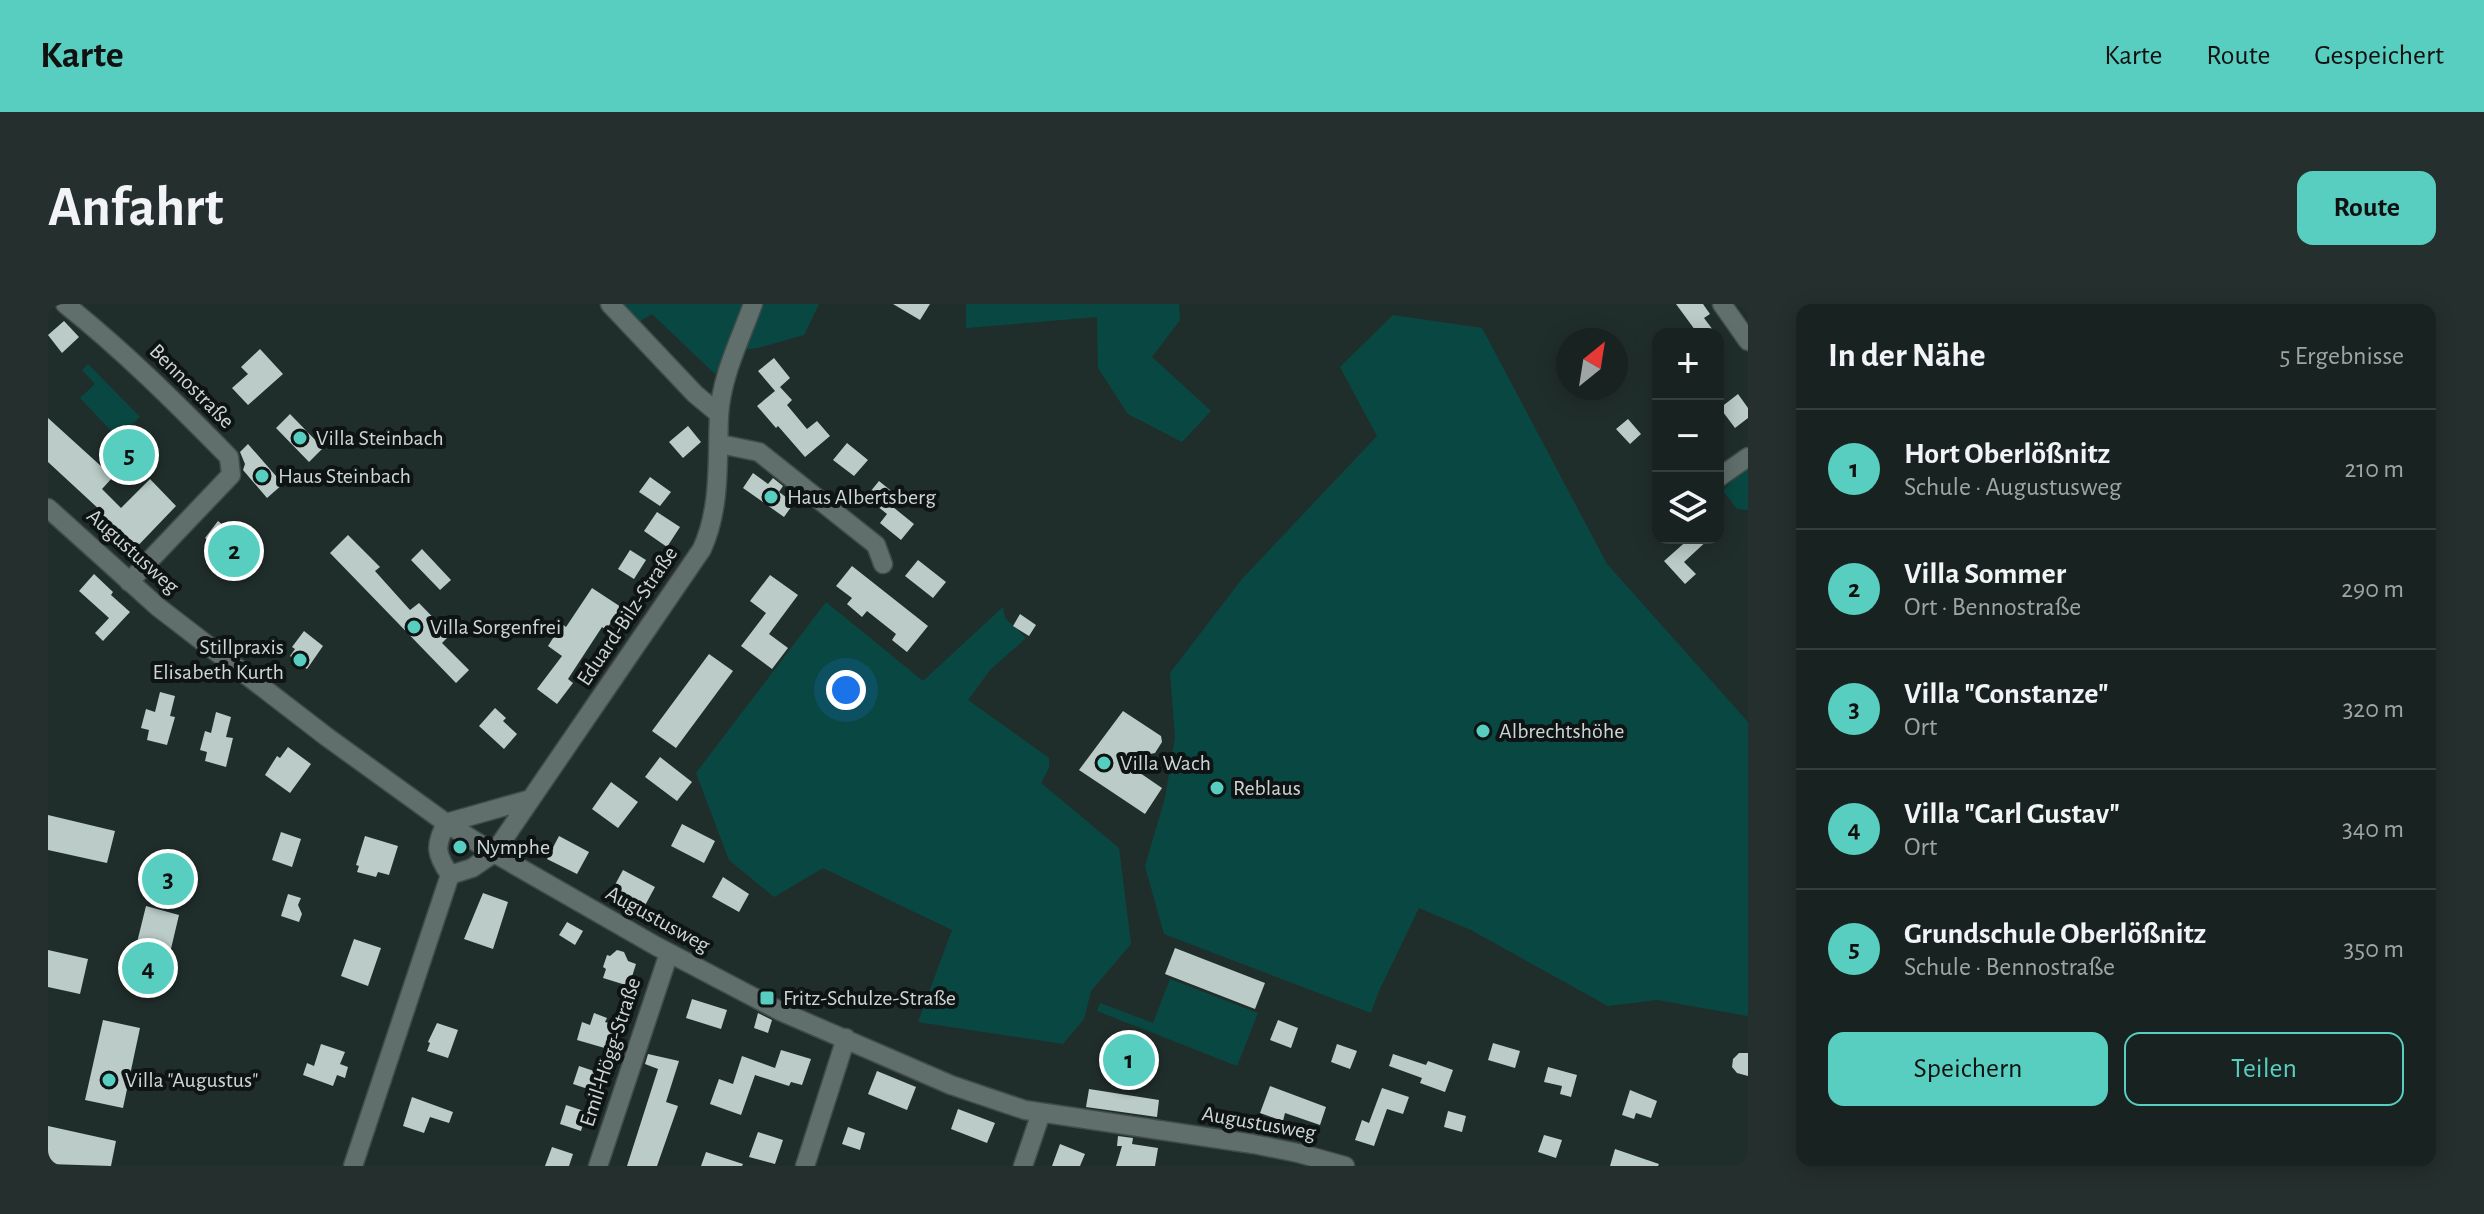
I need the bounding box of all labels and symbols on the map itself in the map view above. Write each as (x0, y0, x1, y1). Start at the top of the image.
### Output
north arrow (1556, 328, 1628, 400)
street label: Bennostraße (145, 339, 239, 433)
pin: 5 (103, 425, 155, 485)
place label: Villa Steinbach (316, 427, 444, 449)
marker: Villa Steinbach (291, 429, 309, 447)
place label: Haus Steinbach (278, 465, 411, 487)
marker: Haus Steinbach (253, 467, 271, 485)
place label: Haus Albertsberg (787, 486, 936, 508)
marker: Haus Albertsberg (762, 488, 780, 506)
street label: Augustusweg (83, 504, 183, 598)
pin: 2 (208, 521, 260, 581)
street label: Eduard-Bilz-Straße (572, 543, 682, 689)
place label: Villa Sorgenfrei (430, 616, 561, 638)
marker: Villa Sorgenfrei (405, 618, 423, 636)
place label: Stillpraxis Elisabeth Kurth (153, 636, 284, 683)
marker: Stillpraxis Elisabeth Kurth (291, 651, 309, 669)
your location (826, 670, 866, 710)
place label: Albrechtshöhe (1499, 720, 1624, 742)
marker: Albrechtshöhe (1474, 722, 1492, 740)
place label: Villa Wach (1120, 752, 1211, 774)
marker: Villa Wach (1095, 754, 1113, 772)
place label: Reblaus (1233, 777, 1301, 799)
marker: Reblaus (1208, 779, 1226, 797)
place label: Nymphe (476, 836, 550, 858)
marker: Nymphe (451, 838, 469, 856)
pin: 3 (142, 849, 194, 909)
street label: Augustusweg (602, 881, 714, 957)
pin: 4 (122, 938, 174, 998)
street label: Emil-Högg-Straße (576, 975, 644, 1129)
place label: Fritz-Schulze-Straße (783, 987, 956, 1009)
marker: Fritz-Schulze-Straße (758, 989, 776, 1007)
pin: 1 (1103, 1030, 1155, 1090)
place label: Villa "Augustus" (125, 1069, 258, 1091)
marker: Villa "Augustus" (100, 1071, 118, 1089)
street label: Augustusweg (1200, 1102, 1318, 1144)

